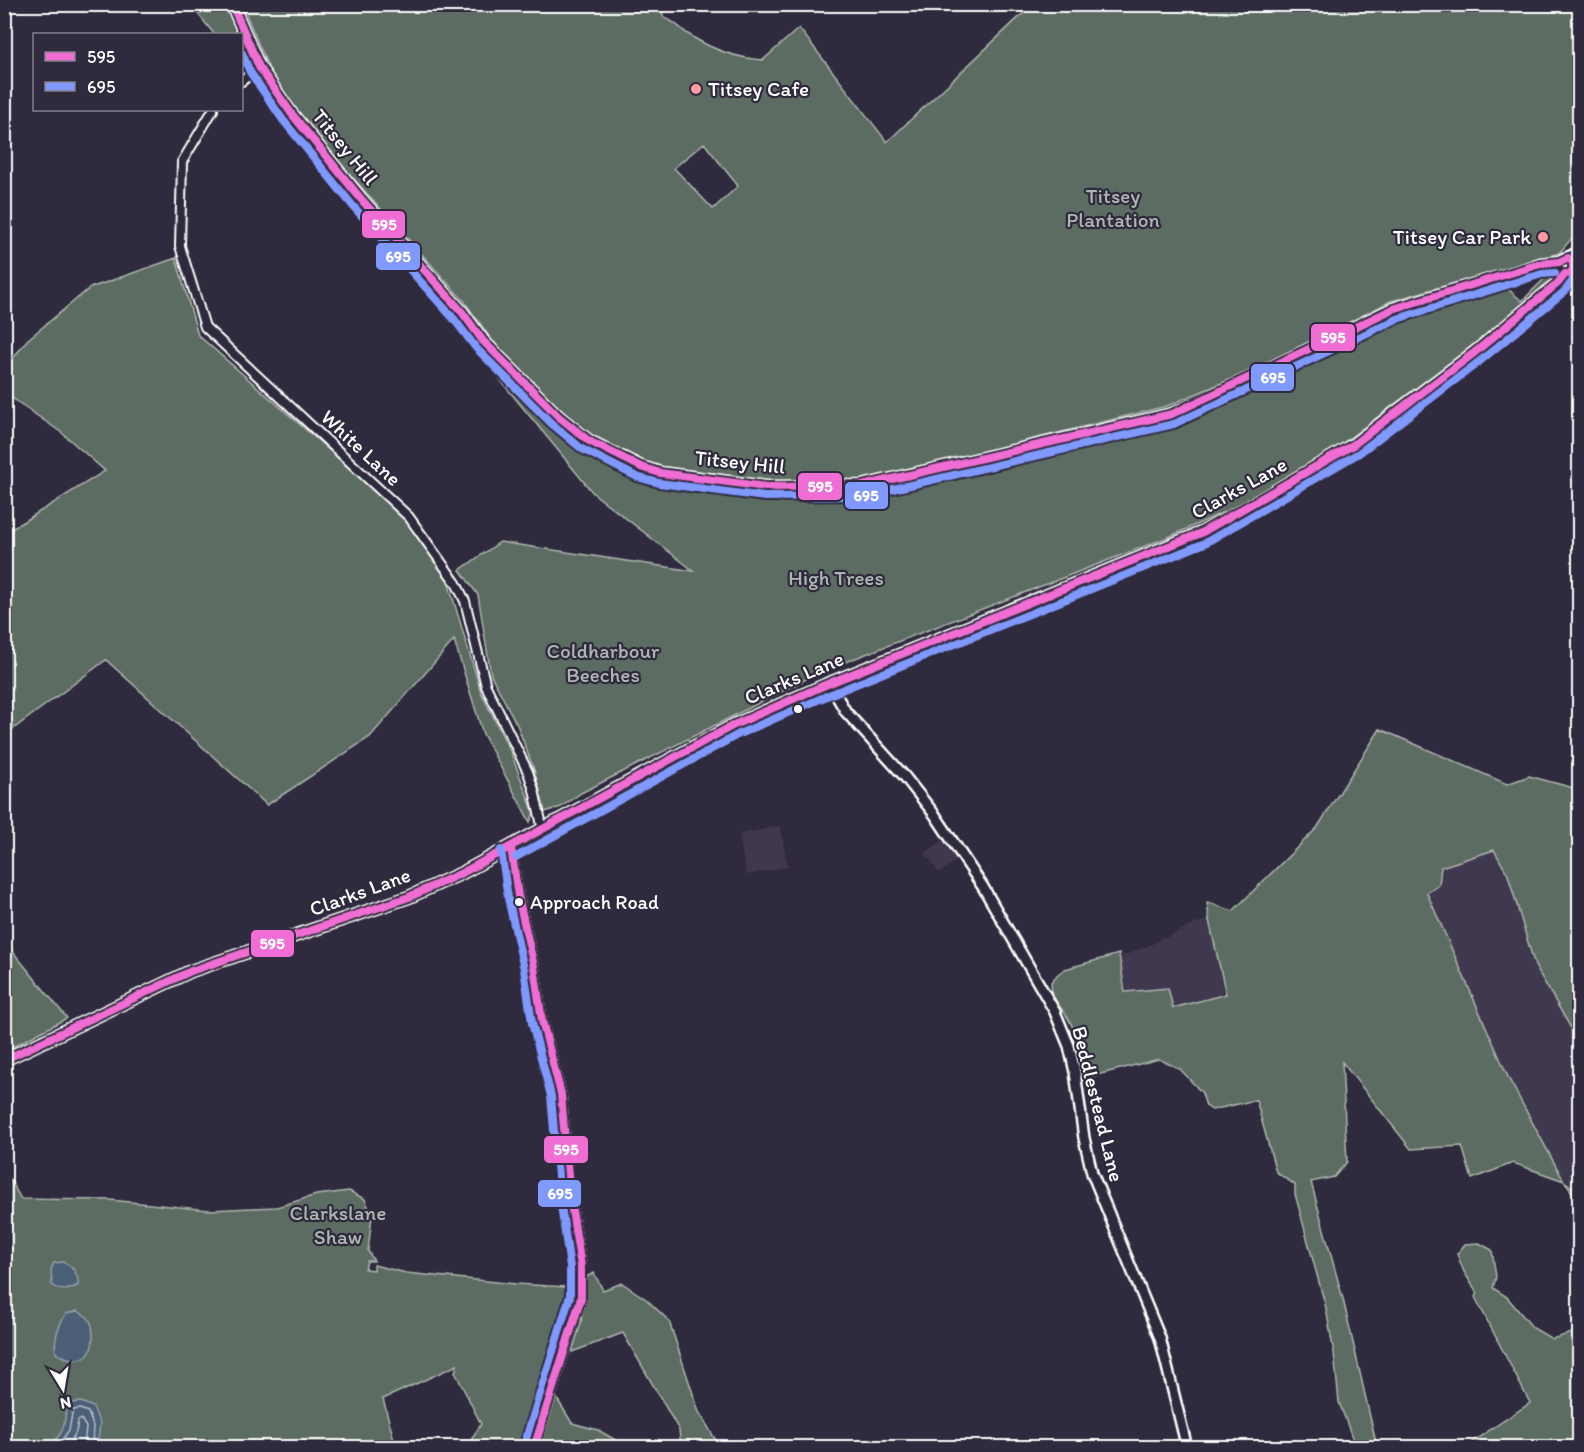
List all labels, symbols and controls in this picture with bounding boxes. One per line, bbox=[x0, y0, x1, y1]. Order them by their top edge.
legend bbox=[33, 33, 243, 111]
text: 595 bbox=[87, 46, 115, 68]
text: 695 bbox=[87, 76, 115, 98]
place label: Titsey Cafe bbox=[708, 76, 809, 101]
marker: Titsey Cafe bbox=[689, 82, 703, 96]
street label: Titsey Hill bbox=[307, 104, 384, 190]
park label: Titsey Plantation bbox=[1066, 183, 1160, 232]
line badge: 595 bbox=[361, 210, 406, 239]
text: 595 bbox=[371, 215, 397, 234]
place label: Titsey Car Park bbox=[1393, 224, 1531, 249]
marker: Titsey Car Park bbox=[1536, 230, 1550, 244]
line badge: 695 bbox=[375, 242, 421, 271]
text: 695 bbox=[385, 247, 411, 266]
line badge: 595 bbox=[1310, 323, 1356, 352]
text: 595 bbox=[1320, 328, 1346, 347]
line badge: 695 bbox=[1250, 363, 1295, 392]
text: 695 bbox=[1260, 368, 1286, 387]
street label: White Lane bbox=[316, 404, 407, 491]
street label: Titsey Hill bbox=[694, 444, 787, 479]
street label: Clarks Lane bbox=[1187, 451, 1291, 524]
line badge: 595 bbox=[797, 472, 843, 501]
text: 595 bbox=[807, 477, 833, 496]
line badge: 695 bbox=[844, 481, 889, 510]
text: 695 bbox=[853, 486, 879, 505]
park label: High Trees bbox=[788, 565, 884, 590]
park label: Coldharbour Beeches bbox=[547, 638, 660, 687]
street label: Clarks Lane bbox=[740, 645, 847, 710]
unlabelled marker bbox=[792, 703, 804, 715]
street label: Clarks Lane bbox=[306, 862, 414, 921]
place label: Approach Road bbox=[530, 890, 659, 914]
marker: Approach Road bbox=[513, 896, 525, 908]
line badge: 595 bbox=[250, 929, 295, 958]
text: 595 bbox=[259, 934, 285, 953]
street label: Beddlestead Lane bbox=[1067, 1023, 1130, 1184]
line badge: 595 bbox=[543, 1135, 589, 1164]
text: 595 bbox=[553, 1140, 579, 1159]
line badge: 695 bbox=[537, 1179, 582, 1208]
text: 695 bbox=[547, 1184, 573, 1203]
park label: Clarkslane Shaw bbox=[290, 1200, 386, 1249]
north arrow bbox=[33, 1359, 93, 1419]
text: N bbox=[59, 1393, 73, 1414]

